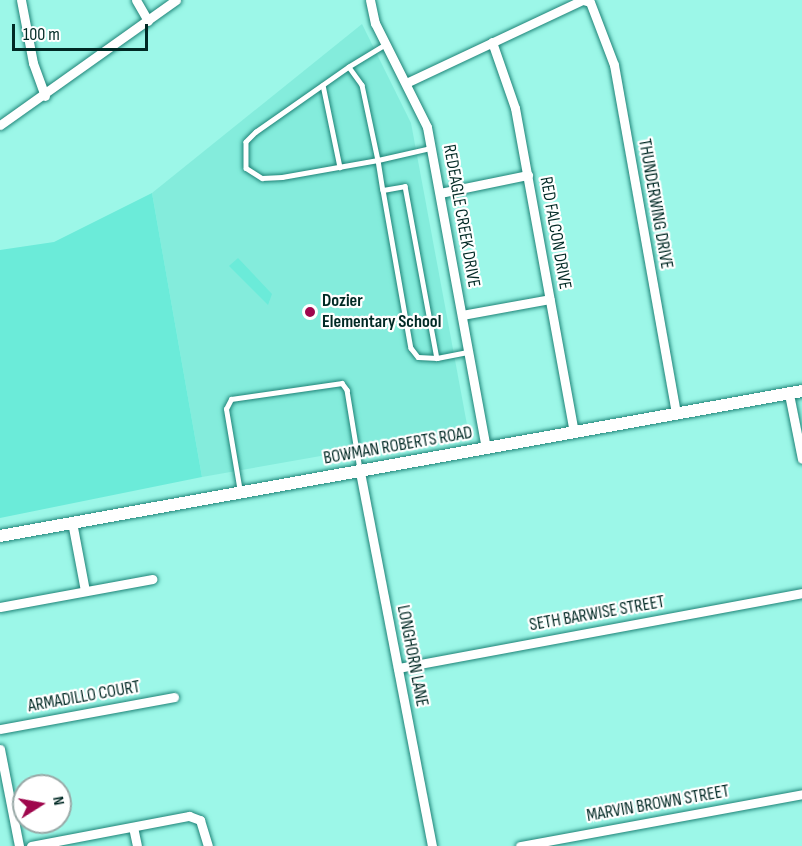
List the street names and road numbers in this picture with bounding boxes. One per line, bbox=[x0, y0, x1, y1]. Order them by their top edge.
street label: THUNDERWING DRIVE bbox=[633, 137, 677, 271]
street label: REDEAGLE CREEK DRIVE bbox=[438, 143, 484, 289]
street label: RED FALCON DRIVE bbox=[534, 175, 576, 291]
street label: BOWMAN ROBERTS ROAD bbox=[322, 422, 474, 470]
street label: SETH BARWISE STREET bbox=[528, 591, 666, 637]
street label: LONGHORN LANE bbox=[392, 603, 432, 709]
street label: ARMADILLO COURT bbox=[26, 677, 142, 717]
street label: MARVIN BROWN STREET bbox=[585, 781, 731, 827]

